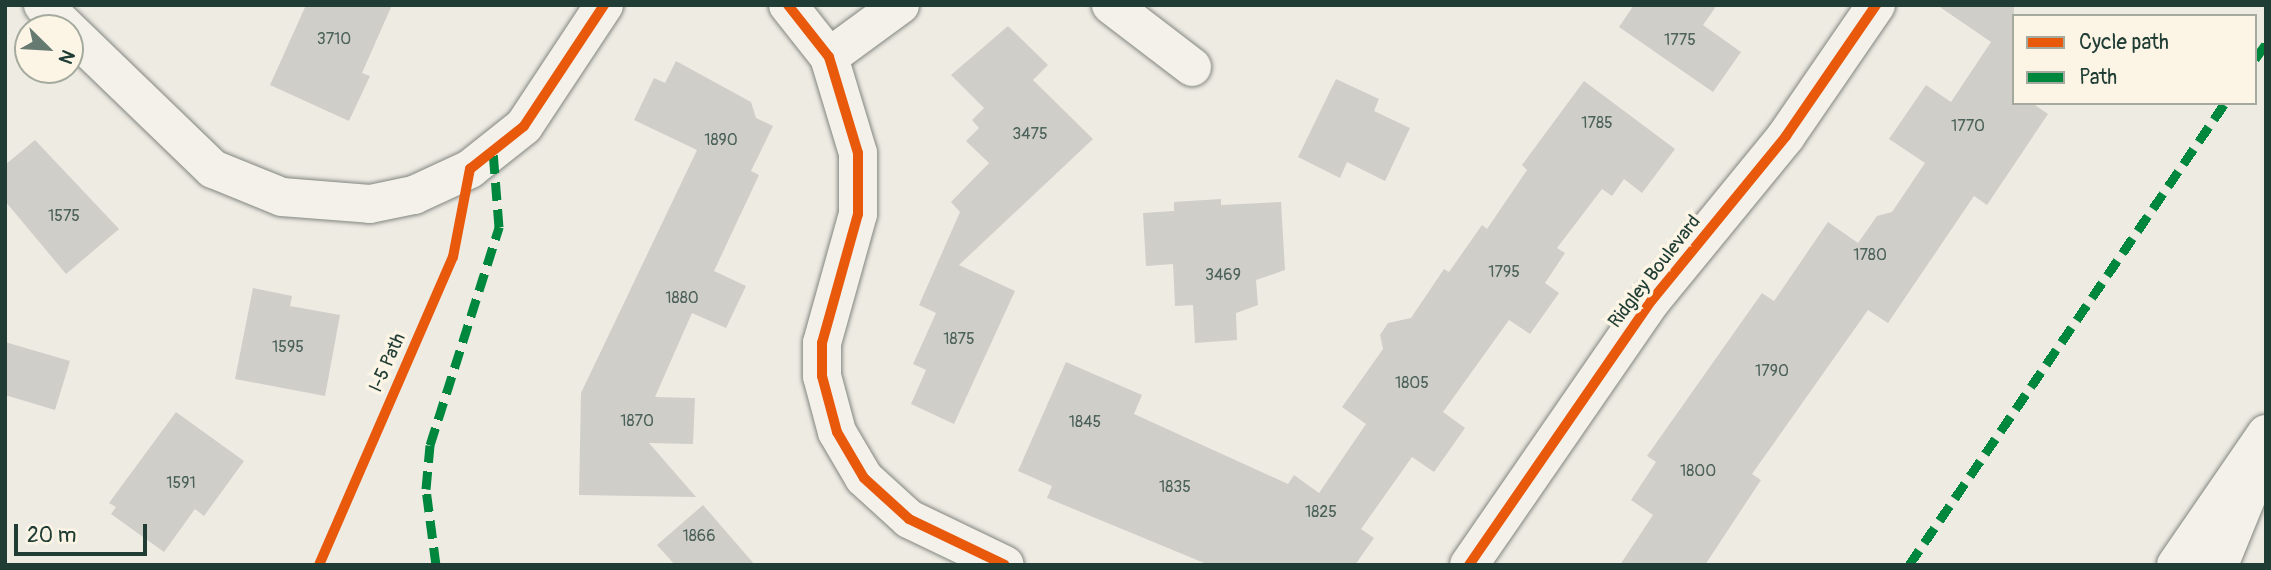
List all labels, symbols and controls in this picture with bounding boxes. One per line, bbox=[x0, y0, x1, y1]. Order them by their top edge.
north arrow bbox=[14, 14, 84, 84]
legend bbox=[2012, 14, 2257, 105]
house number: 3710 bbox=[317, 29, 351, 49]
text: Cycle path bbox=[2079, 29, 2169, 56]
house number: 1775 bbox=[1664, 30, 1696, 50]
text: N bbox=[53, 46, 80, 67]
text: Path bbox=[2079, 64, 2117, 91]
house number: 1785 bbox=[1581, 113, 1613, 133]
house number: 1770 bbox=[1951, 116, 1985, 136]
house number: 3475 bbox=[1012, 124, 1048, 144]
house number: 1890 bbox=[704, 130, 738, 150]
house number: 1575 bbox=[48, 206, 80, 226]
street label: Ridgley Boulevard bbox=[1604, 211, 1706, 333]
house number: 1780 bbox=[1853, 245, 1887, 265]
house number: 1795 bbox=[1488, 262, 1520, 282]
house number: 3469 bbox=[1205, 265, 1241, 285]
house number: 1880 bbox=[665, 288, 699, 308]
house number: 1875 bbox=[943, 329, 975, 349]
street label: I-5 Path bbox=[365, 330, 411, 396]
house number: 1595 bbox=[272, 337, 304, 357]
house number: 1790 bbox=[1755, 361, 1789, 381]
house number: 1805 bbox=[1395, 373, 1429, 393]
house number: 1870 bbox=[620, 411, 654, 431]
house number: 1845 bbox=[1069, 412, 1101, 432]
house number: 1800 bbox=[1680, 461, 1716, 481]
house number: 1591 bbox=[166, 473, 196, 493]
house number: 1835 bbox=[1159, 477, 1191, 497]
house number: 1825 bbox=[1305, 502, 1337, 522]
scale bar bbox=[18, 510, 150, 554]
text: 20 m bbox=[27, 522, 76, 549]
house number: 1866 bbox=[683, 526, 715, 546]

